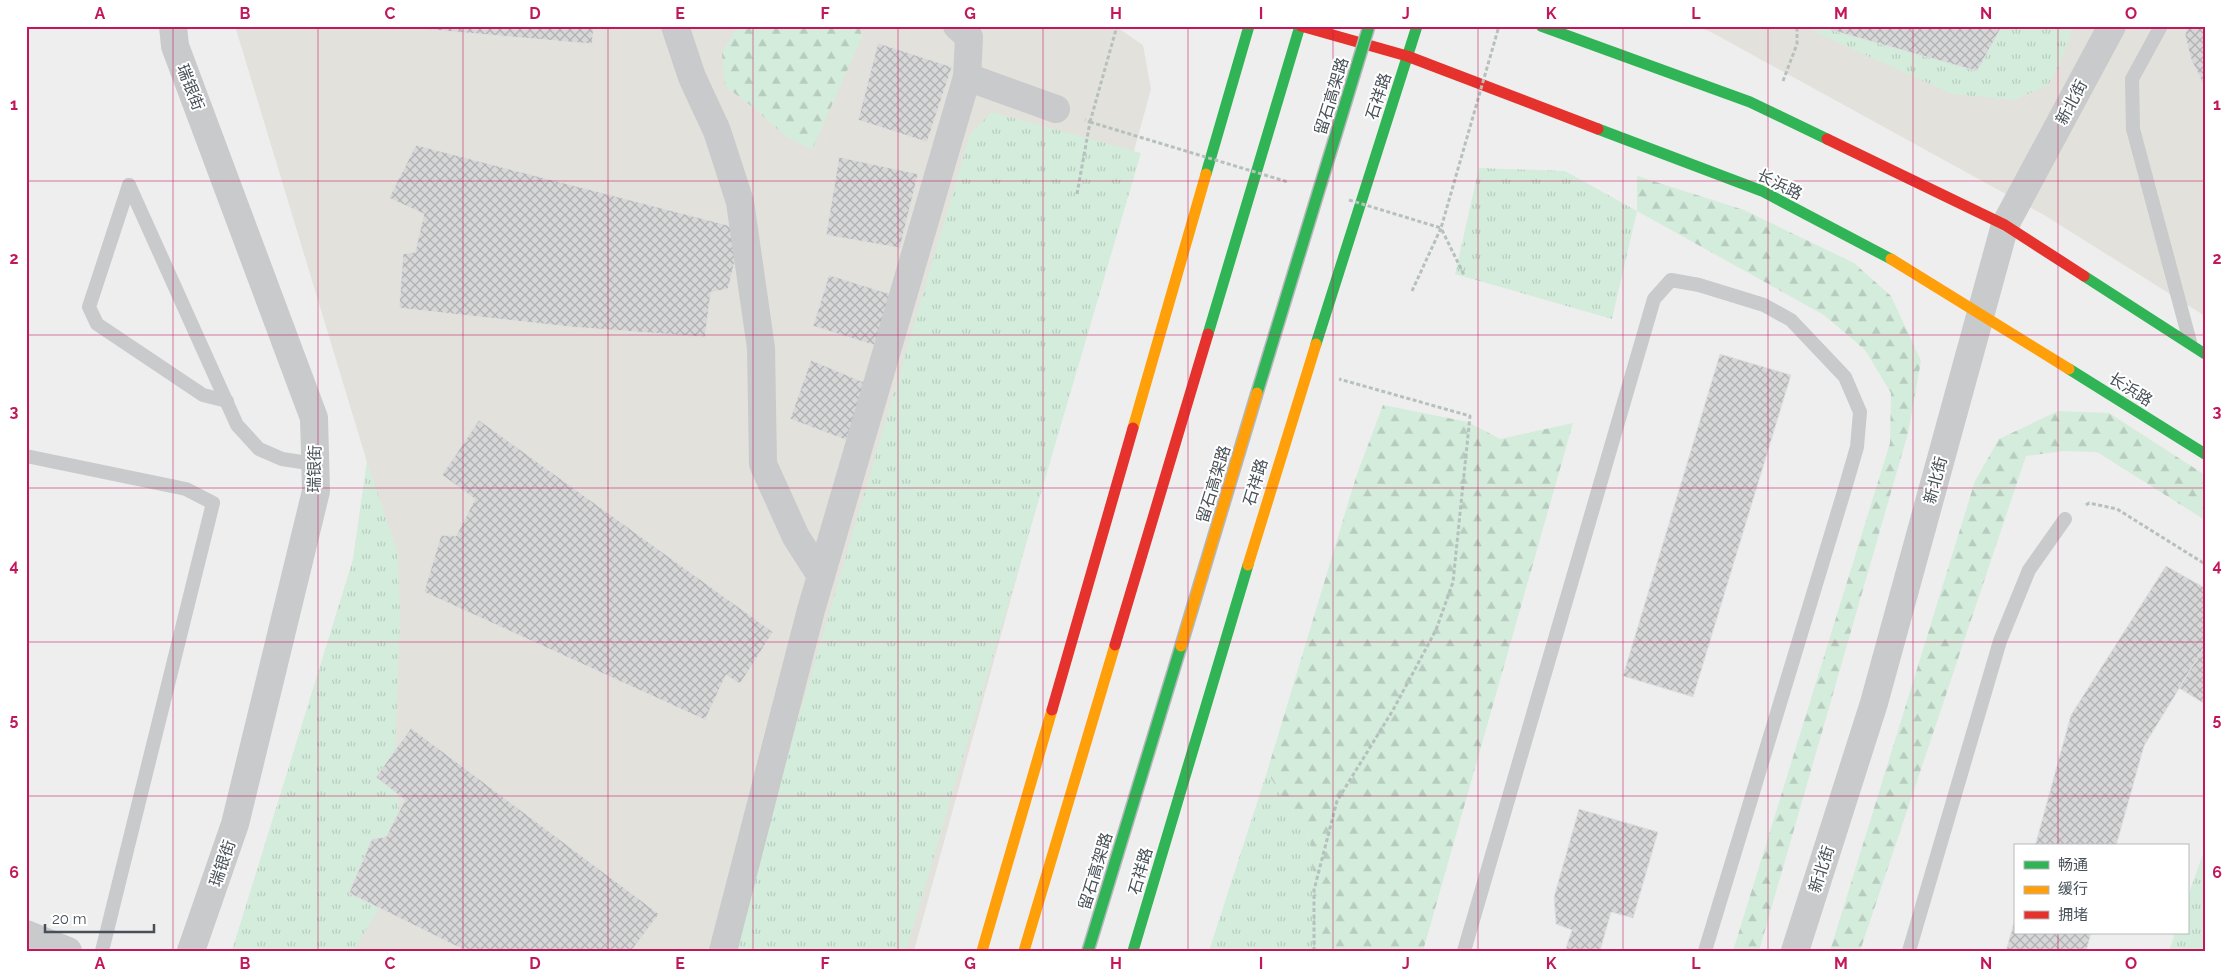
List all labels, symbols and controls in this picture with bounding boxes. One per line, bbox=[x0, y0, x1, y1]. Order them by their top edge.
text: A bbox=[95, 4, 106, 23]
text: B bbox=[240, 4, 251, 23]
text: C bbox=[385, 4, 396, 23]
text: D bbox=[529, 4, 541, 23]
text: E bbox=[675, 4, 685, 23]
text: F bbox=[820, 4, 830, 23]
text: G bbox=[964, 4, 976, 23]
text: H bbox=[1110, 4, 1122, 23]
text: I bbox=[1259, 4, 1263, 23]
text: J bbox=[1402, 4, 1410, 23]
text: K bbox=[1546, 4, 1557, 23]
text: L bbox=[1691, 4, 1701, 23]
text: M bbox=[1834, 4, 1848, 23]
text: N bbox=[1980, 4, 1992, 23]
text: O bbox=[2125, 4, 2137, 23]
street label: 留石高架路 bbox=[1311, 55, 1352, 137]
street label: 瑞银街 bbox=[173, 61, 208, 113]
street label: 石祥路 bbox=[1362, 70, 1395, 122]
street label: 新北街 bbox=[2052, 77, 2091, 128]
text: 1 bbox=[10, 95, 18, 114]
text: 1 bbox=[2213, 95, 2221, 114]
street label: 长浜路 bbox=[1754, 165, 1806, 204]
text: 2 bbox=[9, 249, 19, 268]
text: 2 bbox=[2212, 249, 2222, 268]
street label: 长浜路 bbox=[2105, 369, 2156, 410]
text: 3 bbox=[10, 402, 19, 421]
text: 3 bbox=[2213, 402, 2222, 421]
street label: 留石高架路 bbox=[1193, 443, 1234, 525]
street label: 瑞银街 bbox=[305, 445, 324, 493]
street label: 新北街 bbox=[1920, 454, 1951, 506]
street label: 石祥路 bbox=[1239, 456, 1272, 508]
text: 4 bbox=[9, 556, 19, 575]
text: 4 bbox=[2212, 556, 2222, 575]
text: 5 bbox=[10, 710, 19, 729]
text: 5 bbox=[2213, 710, 2222, 729]
street label: 留石高架路 bbox=[1075, 830, 1116, 912]
street label: 瑞银街 bbox=[206, 837, 239, 889]
street label: 新北街 bbox=[1805, 843, 1838, 895]
legend bbox=[2014, 844, 2188, 934]
street label: 石祥路 bbox=[1125, 845, 1156, 897]
text: 畅通 bbox=[2058, 856, 2088, 874]
text: 6 bbox=[9, 863, 19, 882]
text: 6 bbox=[2212, 863, 2222, 882]
text: 缓行 bbox=[2058, 880, 2088, 898]
scale bar bbox=[45, 902, 154, 934]
text: 拥堵 bbox=[2058, 906, 2088, 924]
text: 20 m bbox=[52, 910, 87, 928]
text: A bbox=[95, 954, 106, 973]
text: B bbox=[240, 954, 251, 973]
text: C bbox=[385, 954, 396, 973]
text: D bbox=[529, 954, 541, 973]
text: E bbox=[675, 954, 685, 973]
text: F bbox=[820, 954, 830, 973]
text: G bbox=[964, 954, 976, 973]
text: H bbox=[1110, 954, 1122, 973]
text: I bbox=[1259, 954, 1263, 973]
text: J bbox=[1402, 954, 1410, 973]
text: K bbox=[1546, 954, 1557, 973]
text: L bbox=[1691, 954, 1701, 973]
text: M bbox=[1834, 954, 1848, 973]
text: N bbox=[1980, 954, 1992, 973]
text: O bbox=[2125, 954, 2137, 973]

